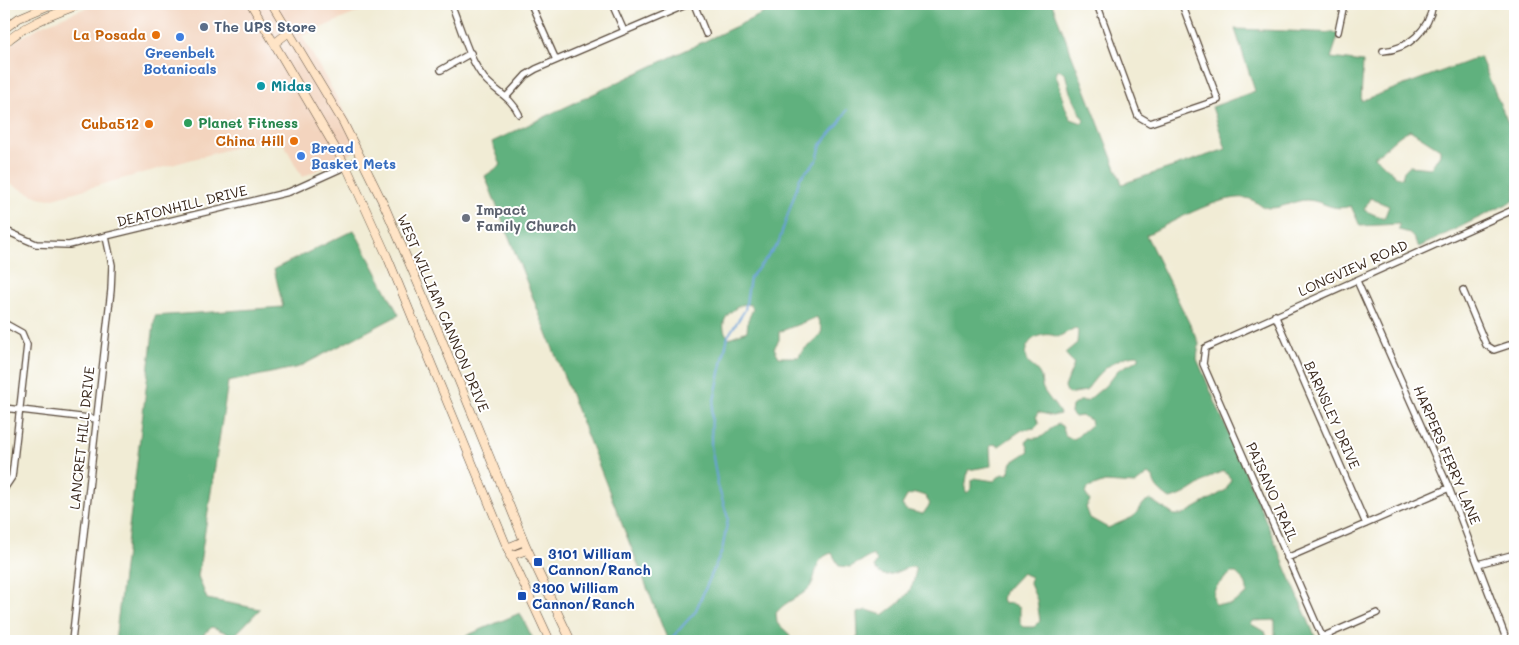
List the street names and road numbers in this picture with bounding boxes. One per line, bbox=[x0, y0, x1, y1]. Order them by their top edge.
street label: DEATONHILL DRIVE bbox=[115, 180, 249, 231]
street label: WEST WILLIAM CANNON DRIVE bbox=[393, 211, 494, 415]
street label: LONGVIEW ROAD bbox=[1295, 235, 1411, 300]
street label: BARNSLEY DRIVE bbox=[1300, 358, 1365, 472]
street label: LANCRET HILL DRIVE bbox=[65, 365, 98, 510]
street label: HARPERS FERRY LANE bbox=[1410, 382, 1485, 527]
street label: PAISANO TRAIL bbox=[1242, 439, 1303, 545]

